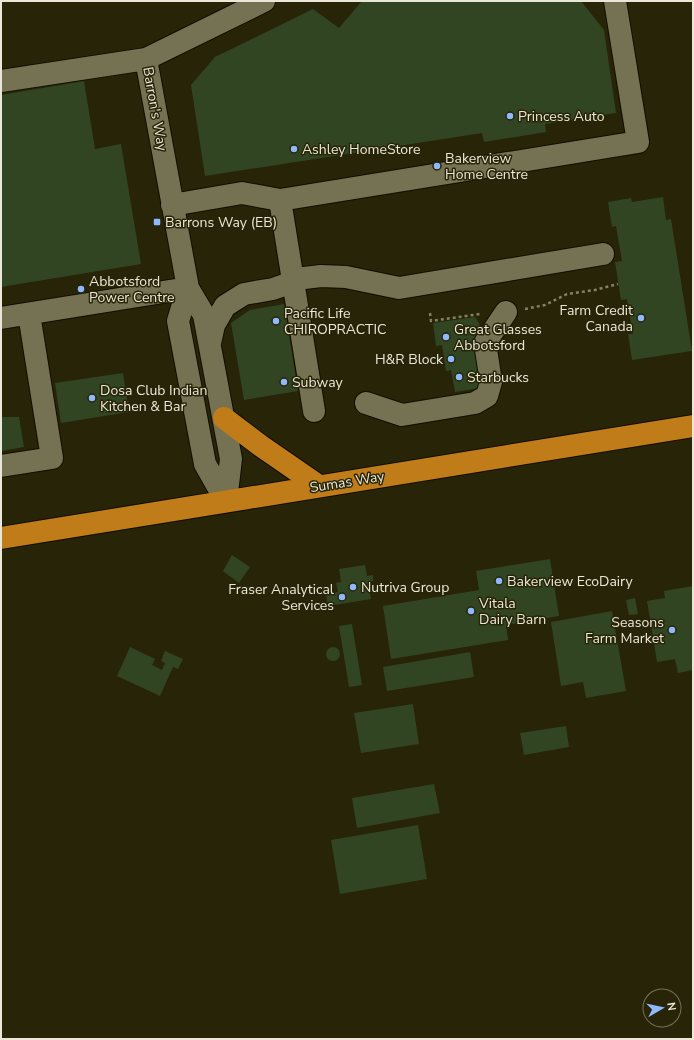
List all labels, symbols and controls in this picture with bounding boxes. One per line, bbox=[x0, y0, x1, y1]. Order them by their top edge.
street label: Barron's Way bbox=[138, 65, 172, 153]
place label: Princess Auto bbox=[518, 107, 605, 126]
marker: Princess Auto bbox=[505, 111, 515, 121]
place label: Ashley HomeStore bbox=[302, 140, 420, 159]
marker: Ashley HomeStore bbox=[289, 144, 299, 154]
place label: Bakerview Home Centre bbox=[445, 149, 528, 184]
marker: Bakerview Home Centre bbox=[432, 161, 442, 171]
place label: Barrons Way (EB) bbox=[165, 213, 277, 232]
marker: Barrons Way (EB) bbox=[152, 217, 162, 227]
place label: Abbotsford Power Centre bbox=[89, 272, 175, 307]
marker: Abbotsford Power Centre bbox=[76, 284, 86, 294]
place label: Farm Credit Canada bbox=[559, 301, 633, 336]
place label: Pacific Life CHIROPRACTIC bbox=[284, 304, 387, 339]
marker: Farm Credit Canada bbox=[636, 313, 646, 323]
marker: Pacific Life CHIROPRACTIC bbox=[271, 316, 281, 326]
place label: Great Glasses Abbotsford bbox=[454, 320, 542, 355]
marker: Great Glasses Abbotsford bbox=[441, 332, 451, 342]
place label: H&R Block bbox=[375, 350, 444, 369]
marker: H&R Block bbox=[446, 354, 456, 364]
place label: Starbucks bbox=[467, 368, 529, 387]
marker: Starbucks bbox=[454, 372, 464, 382]
place label: Subway bbox=[292, 373, 344, 392]
marker: Subway bbox=[279, 377, 289, 387]
place label: Dosa Club Indian Kitchen & Bar bbox=[100, 381, 207, 416]
marker: Dosa Club Indian Kitchen & Bar bbox=[87, 393, 97, 403]
street label: Sumas Way bbox=[308, 467, 386, 497]
place label: Bakerview EcoDairy bbox=[507, 572, 633, 591]
marker: Bakerview EcoDairy bbox=[494, 576, 504, 586]
place label: Nutriva Group bbox=[361, 578, 449, 597]
place label: Fraser Analytical Services bbox=[228, 580, 335, 615]
marker: Nutriva Group bbox=[348, 582, 358, 592]
marker: Fraser Analytical Services bbox=[337, 592, 347, 602]
place label: Vitala Dairy Barn bbox=[478, 594, 546, 629]
marker: Vitala Dairy Barn bbox=[466, 606, 476, 616]
place label: Seasons Farm Market bbox=[585, 613, 664, 648]
marker: Seasons Farm Market bbox=[667, 625, 677, 635]
north arrow bbox=[642, 988, 682, 1028]
text: N bbox=[663, 1001, 679, 1012]

